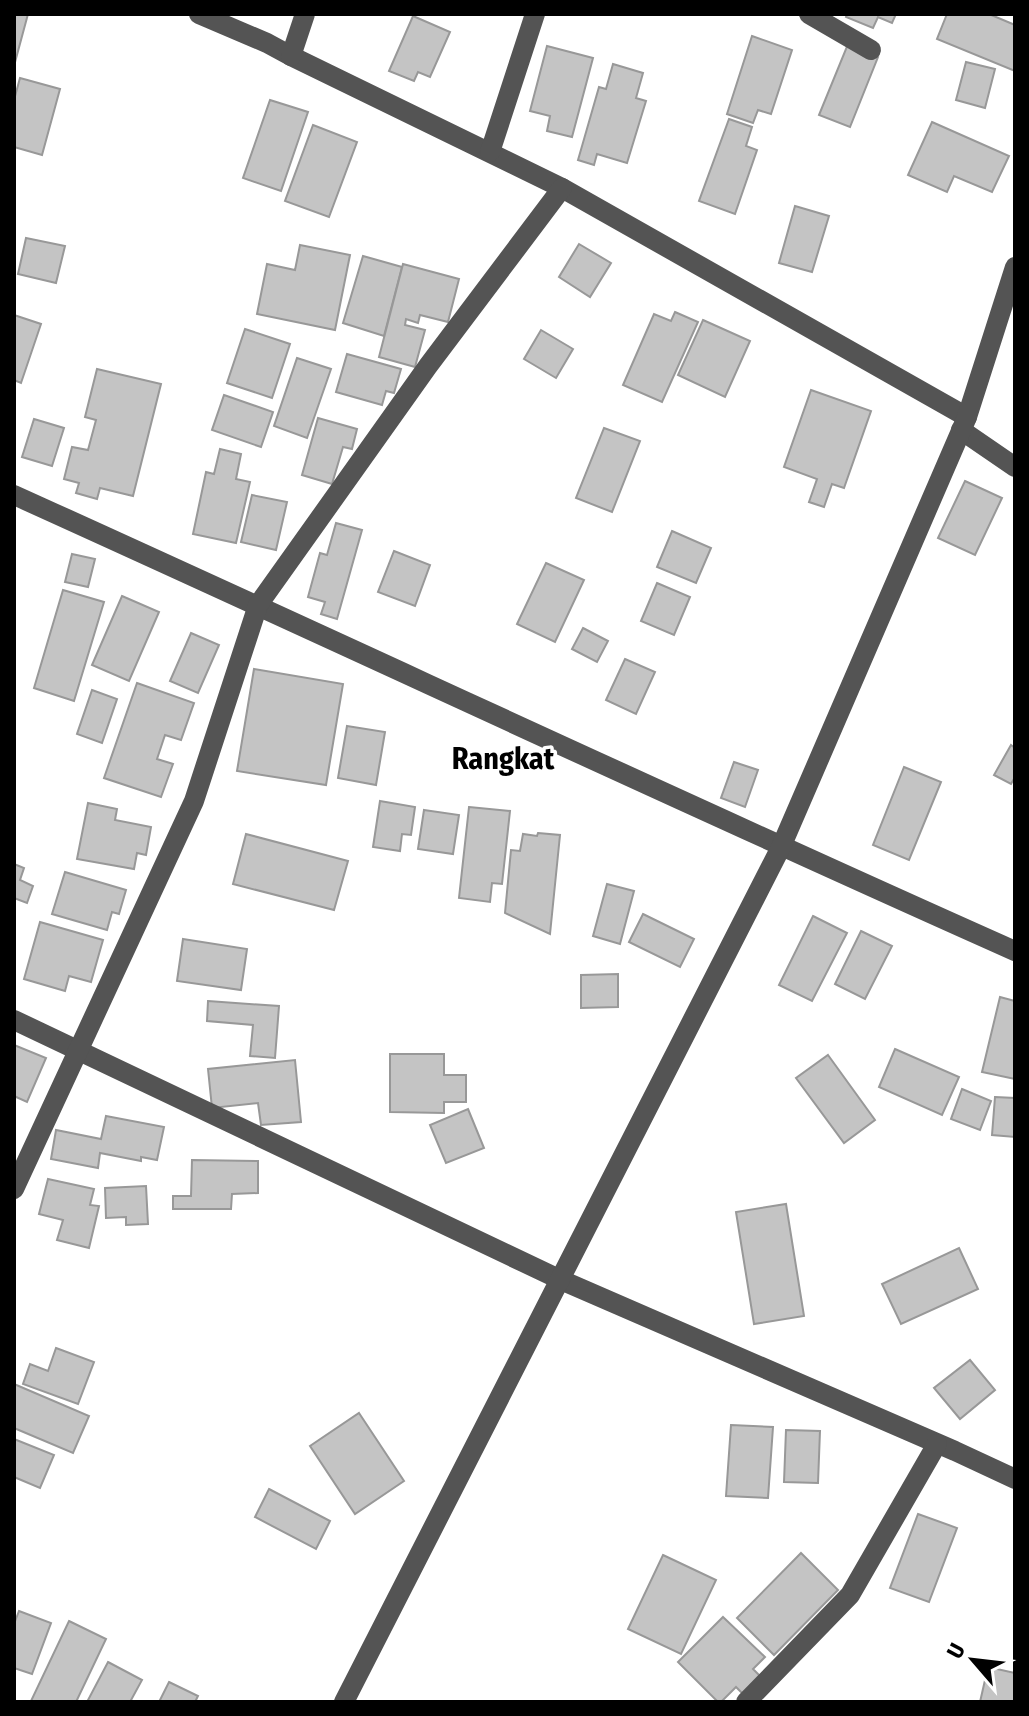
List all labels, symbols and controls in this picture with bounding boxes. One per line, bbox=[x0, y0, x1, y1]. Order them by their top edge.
district label: Rangkat bbox=[452, 741, 555, 777]
north arrow bbox=[933, 1620, 1013, 1700]
text: U bbox=[941, 1639, 971, 1663]

